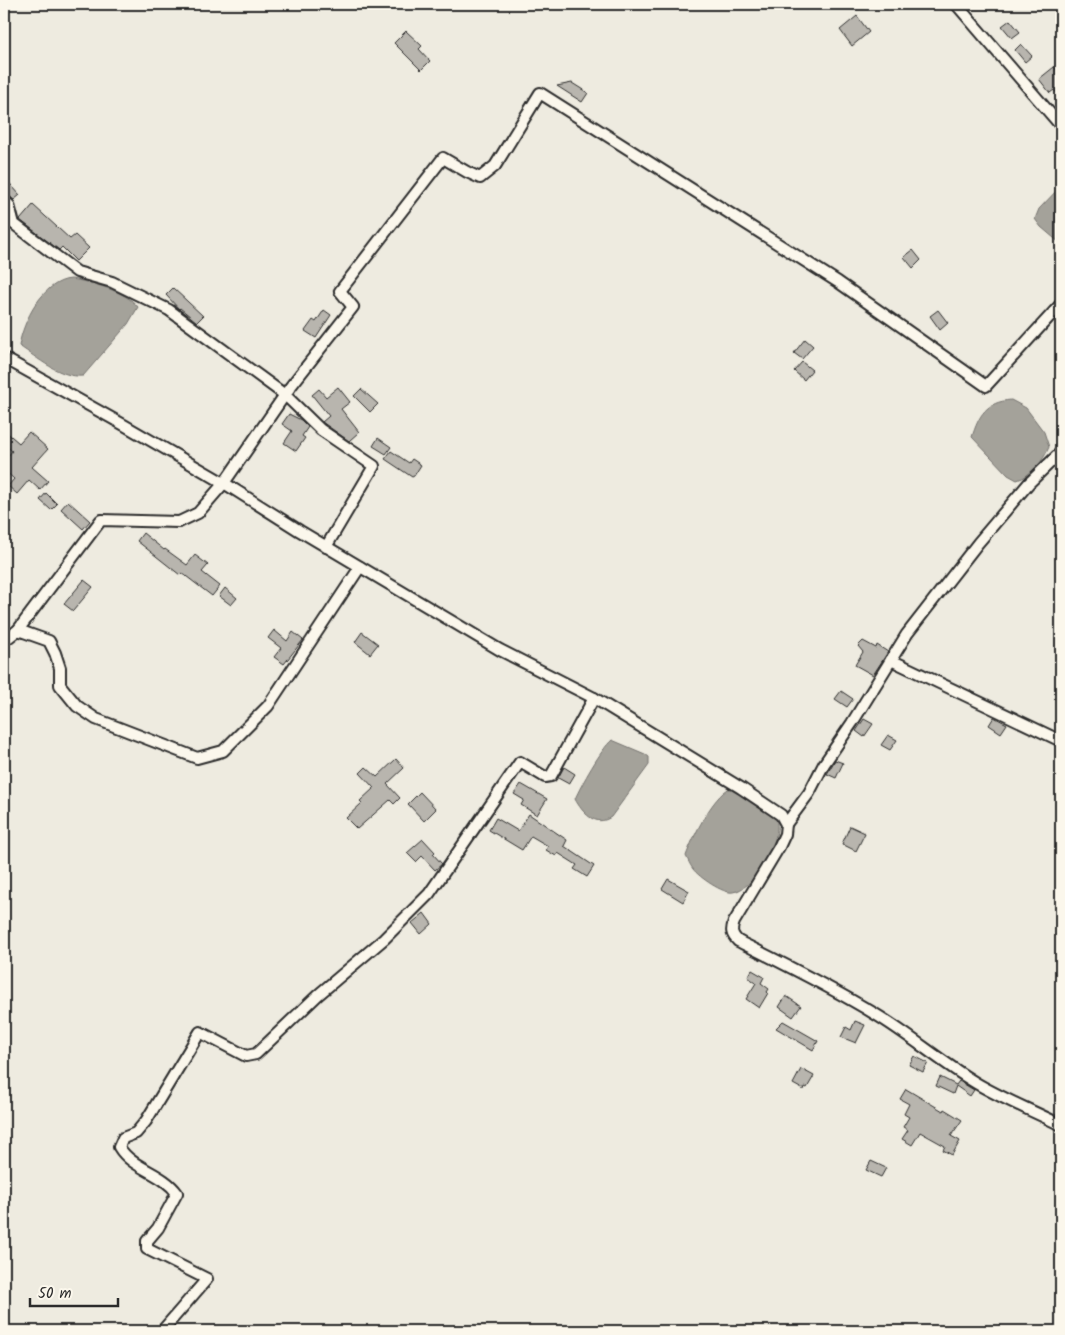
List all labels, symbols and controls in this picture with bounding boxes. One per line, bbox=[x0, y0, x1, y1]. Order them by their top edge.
scale bar bbox=[30, 1275, 118, 1307]
text: 50 m bbox=[38, 1282, 72, 1306]

